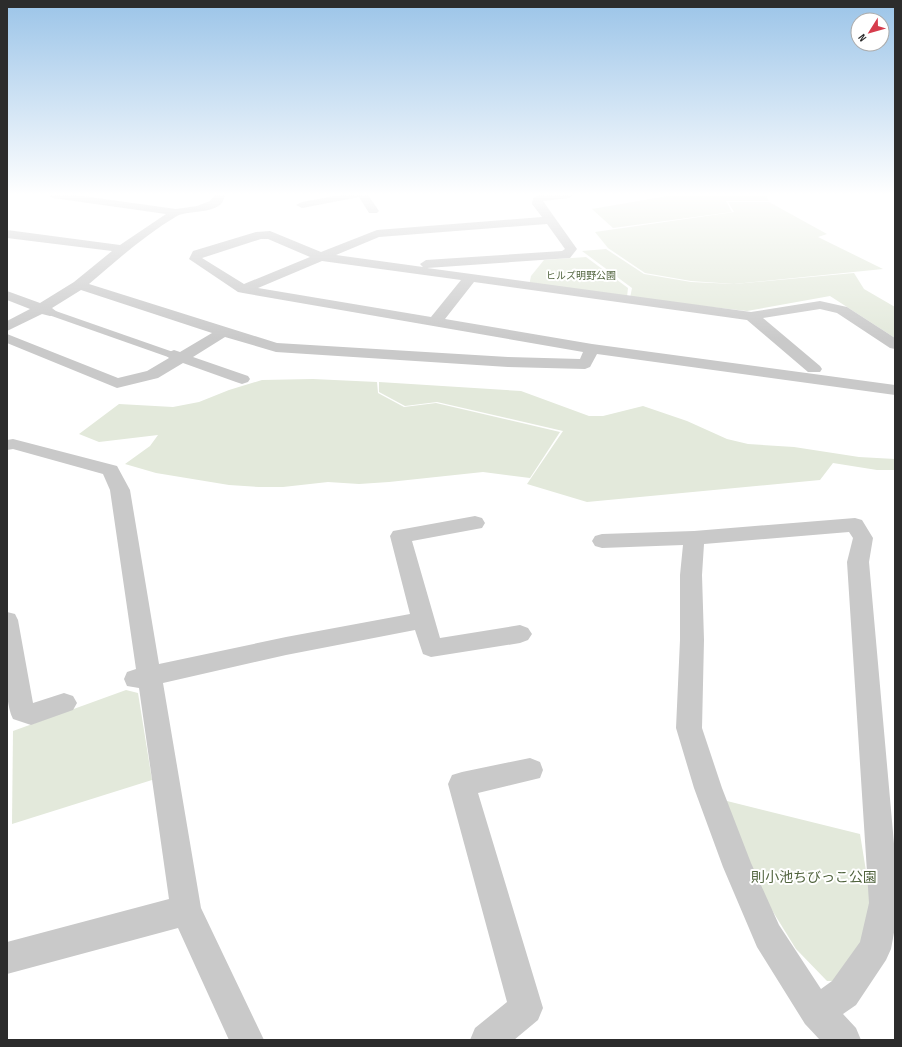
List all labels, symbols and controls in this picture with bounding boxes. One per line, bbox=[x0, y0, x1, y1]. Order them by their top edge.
north arrow bbox=[850, 12, 890, 52]
text: N bbox=[855, 31, 869, 44]
park label: ヒルズ明野公園 bbox=[546, 270, 616, 282]
park label: 則小池ちびっこ公園 bbox=[751, 869, 877, 886]

